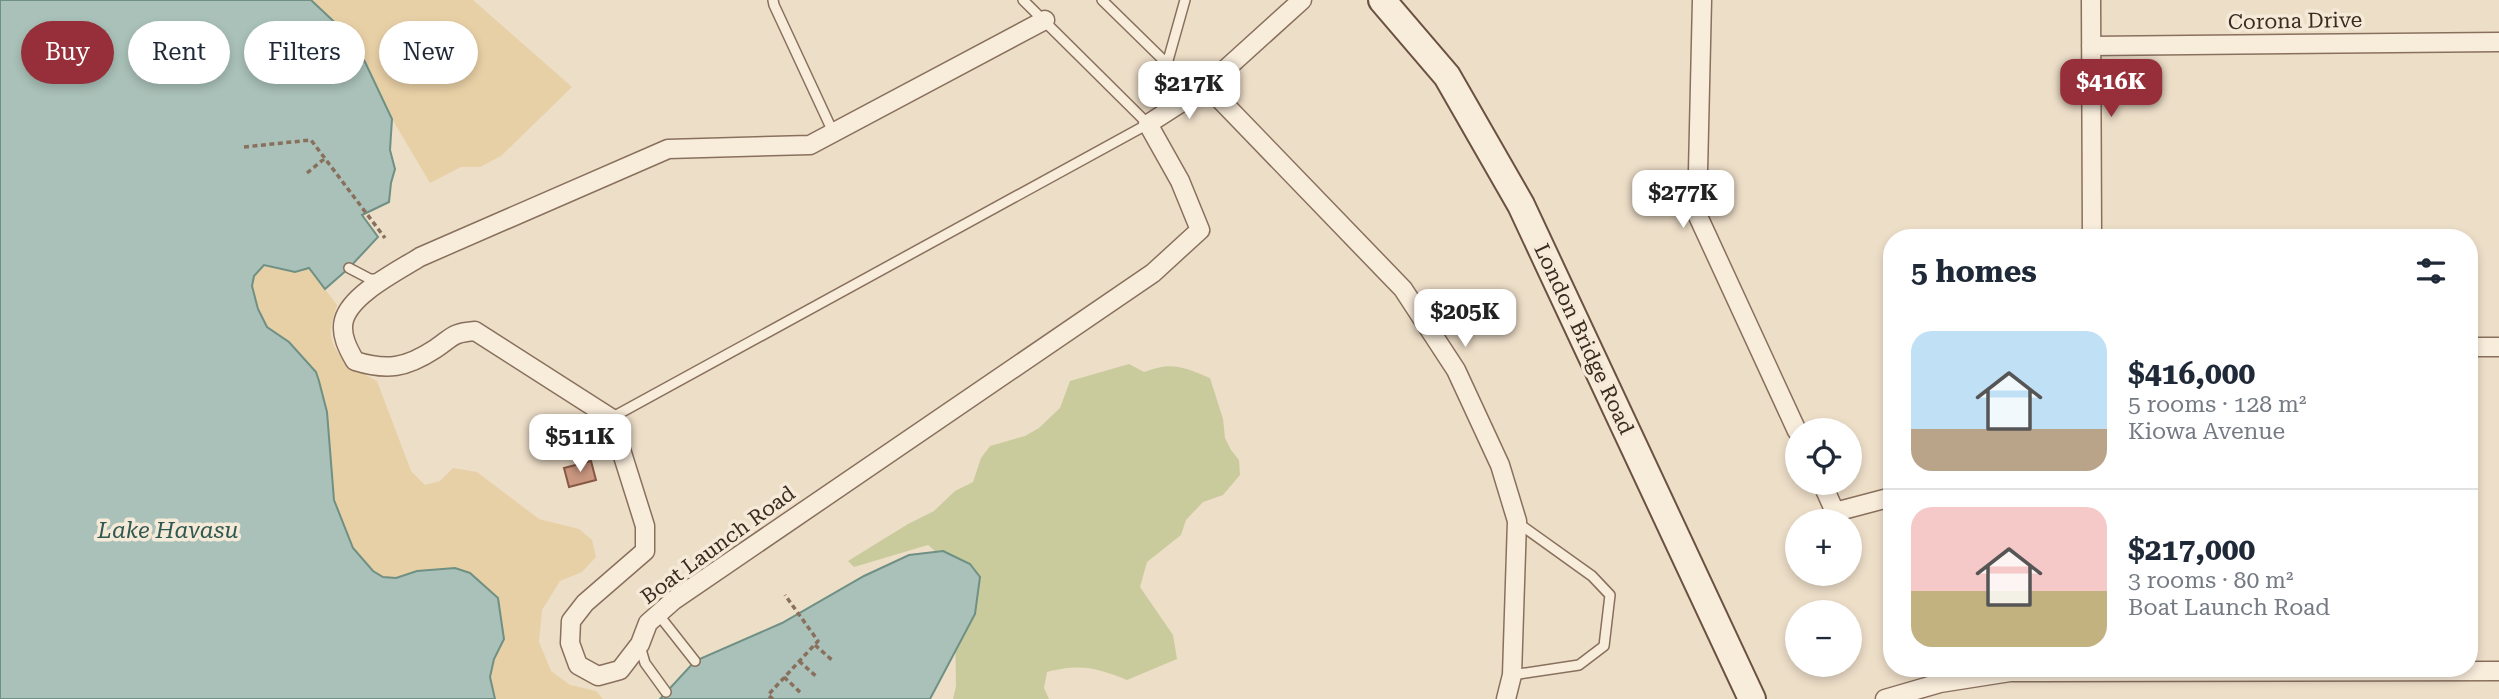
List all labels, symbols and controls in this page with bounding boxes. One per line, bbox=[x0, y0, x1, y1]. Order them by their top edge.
street label: Corona Drive bbox=[2228, 8, 2362, 34]
chip: Buy bbox=[21, 21, 114, 84]
chip: Rent bbox=[128, 21, 230, 84]
chip: Filters bbox=[244, 21, 365, 84]
chip: New bbox=[379, 21, 478, 84]
pin: $416K bbox=[2062, 60, 2160, 119]
pin: $217K bbox=[1140, 61, 1238, 121]
text: $416K bbox=[2076, 68, 2146, 95]
text: $217K bbox=[1154, 70, 1224, 97]
pin: $277K bbox=[1634, 170, 1732, 230]
text: $277K bbox=[1648, 179, 1718, 206]
street label: London Bridge Road bbox=[1529, 240, 1639, 439]
icon: filters bbox=[2412, 252, 2450, 290]
text: 5 homes bbox=[1911, 254, 2037, 289]
pin: $205K bbox=[1416, 290, 1514, 349]
text: $205K bbox=[1430, 298, 1500, 325]
text: $416,000 bbox=[2128, 356, 2255, 391]
icon: home bbox=[1967, 359, 2051, 443]
text: 5 rooms · 128 m² bbox=[2128, 391, 2306, 418]
pin: $511K bbox=[531, 414, 629, 474]
map controls bbox=[1785, 418, 1862, 677]
button: locate bbox=[1785, 418, 1862, 495]
text: Kiowa Avenue bbox=[2128, 418, 2285, 445]
text: $511K bbox=[545, 423, 615, 450]
street label: Boat Launch Road bbox=[636, 481, 800, 609]
button: + bbox=[1785, 509, 1862, 586]
water label: Lake Havasu bbox=[97, 517, 238, 544]
text: $217,000 bbox=[2128, 532, 2255, 567]
icon: home bbox=[1967, 535, 2051, 619]
text: 3 rooms · 80 m² bbox=[2128, 567, 2294, 594]
text: Boat Launch Road bbox=[2128, 594, 2330, 621]
button: − bbox=[1785, 600, 1862, 677]

